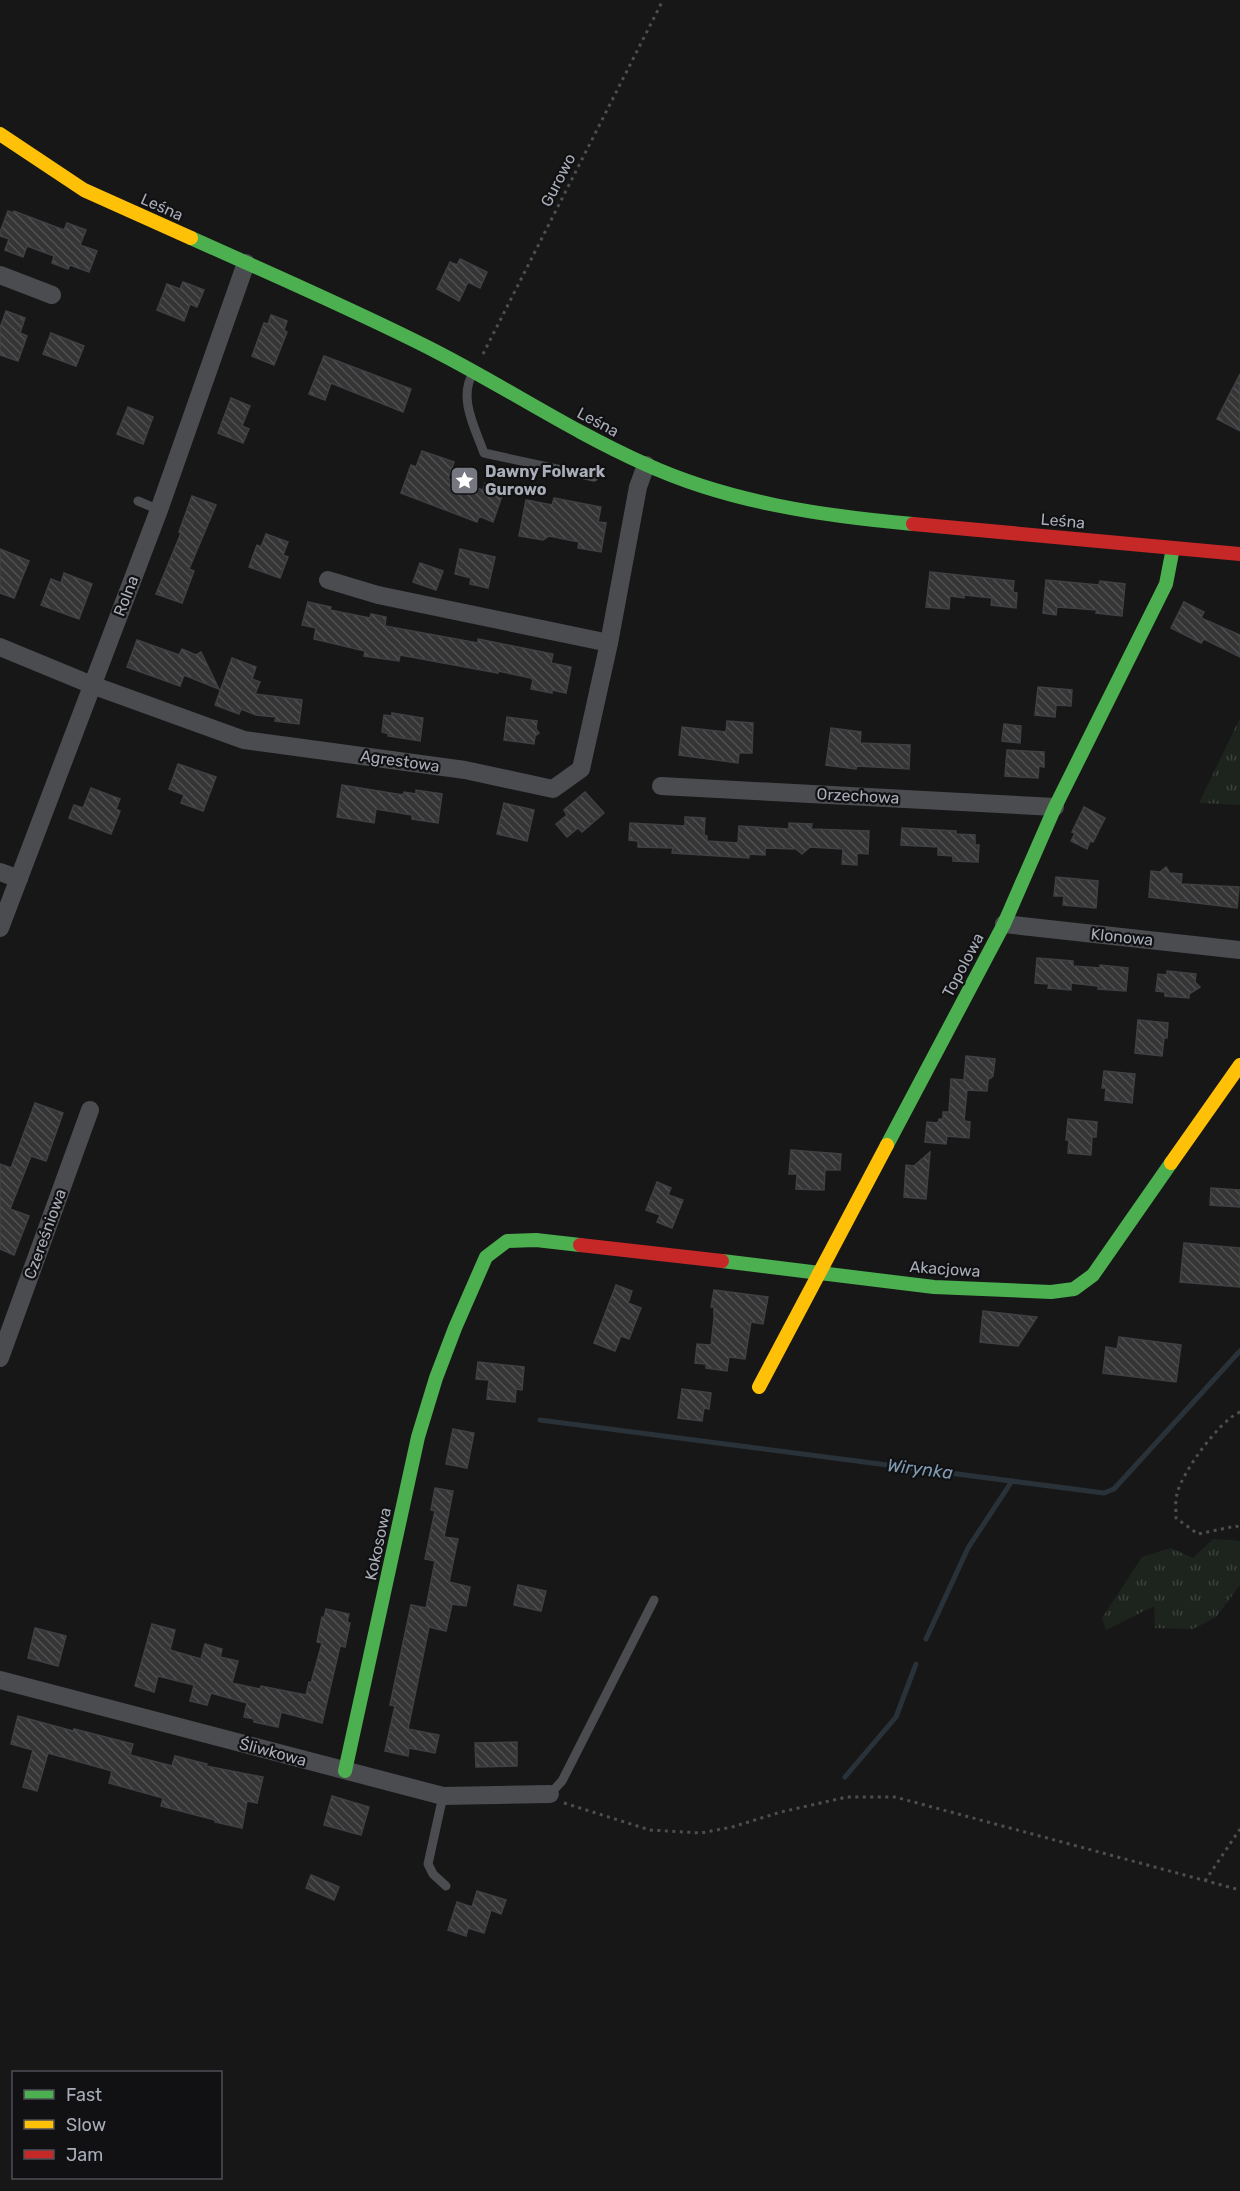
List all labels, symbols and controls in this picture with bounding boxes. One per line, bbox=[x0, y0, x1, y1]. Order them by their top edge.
street label: Gurowo bbox=[537, 150, 579, 210]
street label: Leśna bbox=[138, 189, 186, 225]
street label: Leśna bbox=[574, 403, 622, 441]
place label: Dawny Folwark Gurowo bbox=[485, 462, 606, 499]
place icon: Dawny Folwark Gurowo bbox=[448, 464, 480, 496]
street label: Leśna bbox=[1040, 510, 1086, 532]
street label: Rolna bbox=[110, 573, 142, 619]
street label: Agrestowa bbox=[359, 746, 441, 776]
street label: Orzechowa bbox=[816, 784, 900, 808]
street label: Klonowa bbox=[1090, 924, 1154, 950]
street label: Topolowa bbox=[938, 930, 988, 1000]
street label: Czereśniowa bbox=[20, 1186, 70, 1282]
street label: Akacjowa bbox=[909, 1257, 981, 1281]
water label: Wirynka bbox=[886, 1454, 955, 1484]
street label: Kokosowa bbox=[361, 1506, 395, 1582]
street label: Śliwkowa bbox=[237, 1733, 309, 1770]
legend bbox=[12, 2071, 222, 2179]
text: Fast bbox=[66, 2084, 102, 2106]
text: Slow bbox=[66, 2114, 106, 2136]
text: Jam bbox=[66, 2144, 103, 2166]

